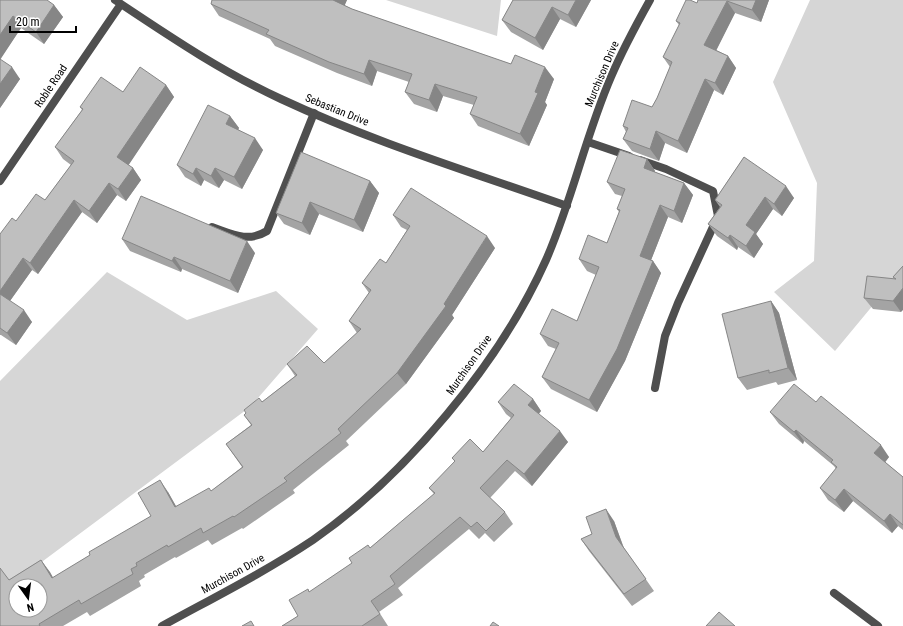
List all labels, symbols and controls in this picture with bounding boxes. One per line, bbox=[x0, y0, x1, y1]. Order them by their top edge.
scale bar bbox=[10, 8, 76, 34]
text: 20 m bbox=[16, 15, 40, 29]
street label: Murchison Drive bbox=[582, 39, 622, 109]
street label: Roble Road bbox=[32, 62, 70, 110]
street label: Sebastian Drive bbox=[303, 91, 371, 129]
street label: Murchison Drive bbox=[444, 333, 494, 397]
street label: Murchison Drive bbox=[199, 551, 267, 597]
north arrow bbox=[8, 578, 48, 618]
text: N bbox=[25, 600, 35, 614]

